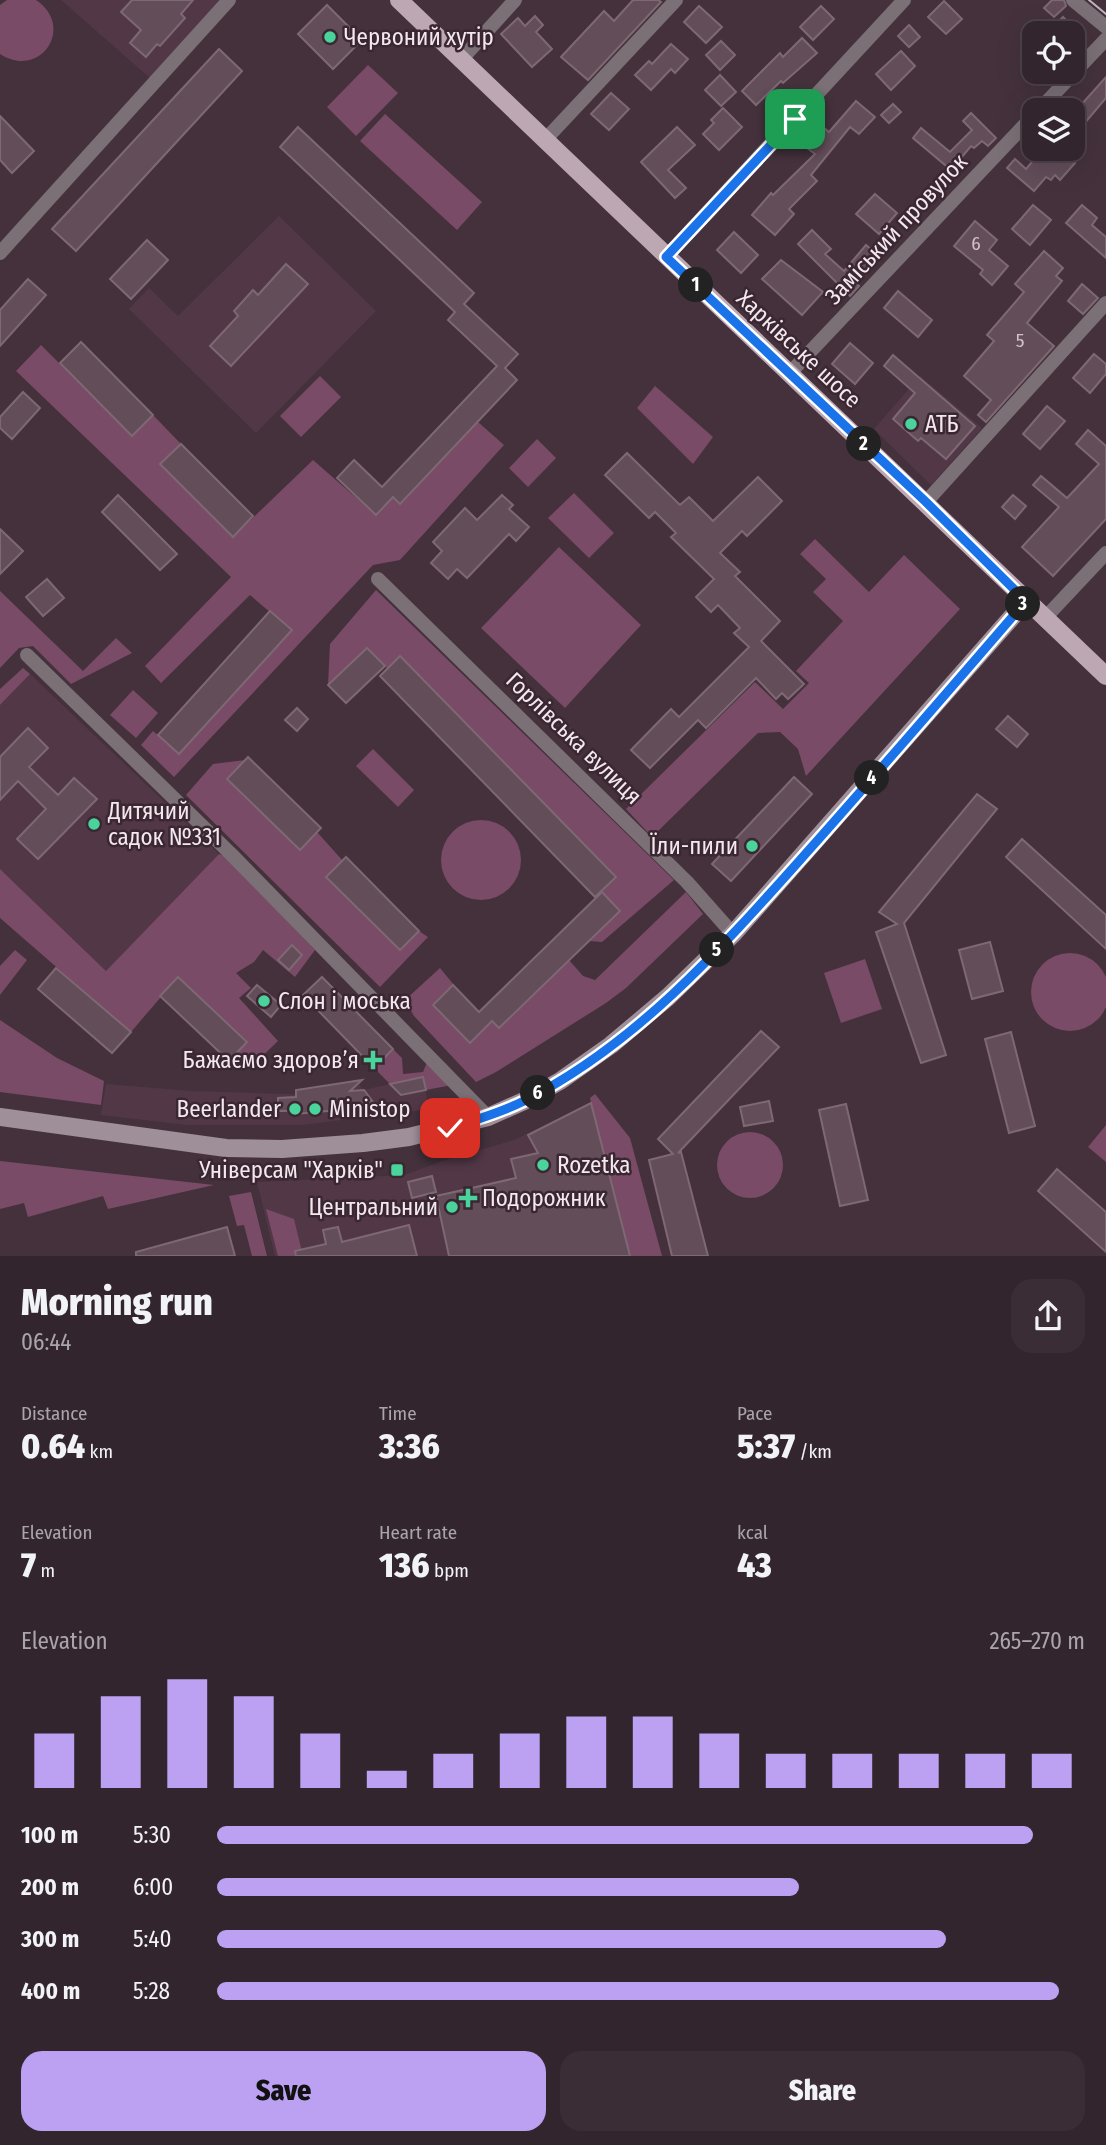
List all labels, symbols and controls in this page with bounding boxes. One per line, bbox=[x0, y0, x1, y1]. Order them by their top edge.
map controls bbox=[1022, 21, 1085, 161]
button: locate bbox=[1022, 21, 1085, 84]
place label: Червоний хутір bbox=[344, 23, 494, 51]
marker: Червоний хутір bbox=[322, 29, 338, 45]
pin bbox=[765, 89, 825, 149]
button: layers bbox=[1022, 98, 1085, 161]
icon: arrive bbox=[776, 100, 814, 138]
street label: Заміський провулок bbox=[819, 148, 973, 310]
house number: 6 bbox=[971, 232, 981, 255]
pin: 1 bbox=[678, 268, 714, 302]
text: 1 bbox=[691, 273, 700, 296]
street label: Харківське шосе bbox=[731, 284, 867, 414]
house number: 5 bbox=[1016, 329, 1024, 352]
place label: АТБ bbox=[925, 410, 959, 438]
marker: АТБ bbox=[903, 416, 919, 432]
pin: 2 bbox=[846, 426, 882, 462]
text: 2 bbox=[859, 432, 868, 455]
pin: 3 bbox=[1006, 586, 1040, 622]
text: 3 bbox=[1018, 592, 1027, 615]
street label: Горлівська вулиця bbox=[500, 666, 648, 810]
pin: 4 bbox=[854, 760, 890, 796]
text: 4 bbox=[867, 766, 876, 789]
place label: Дитячий садок №331 bbox=[107, 797, 221, 851]
marker: Дитячий садок №331 bbox=[86, 816, 102, 832]
place label: Їли-пили bbox=[650, 832, 738, 860]
marker: Їли-пили bbox=[744, 838, 760, 854]
pin: 5 bbox=[700, 932, 734, 968]
text: 5 bbox=[712, 938, 721, 961]
place label: Слон і моська bbox=[278, 987, 411, 1015]
marker: Слон і моська bbox=[256, 993, 272, 1009]
place label: Бажаємо здоровʼя bbox=[183, 1046, 359, 1074]
marker: Бажаємо здоровʼя bbox=[365, 1052, 381, 1068]
pin: 6 bbox=[520, 1076, 556, 1110]
text: 6 bbox=[533, 1081, 542, 1104]
place label: Beerlander bbox=[177, 1095, 281, 1123]
place label: Ministop bbox=[329, 1095, 410, 1123]
pin bbox=[420, 1098, 480, 1158]
marker: Beerlander bbox=[287, 1101, 303, 1117]
marker: Ministop bbox=[307, 1101, 323, 1117]
icon: check bbox=[431, 1109, 469, 1147]
place label: Rozetka bbox=[557, 1151, 631, 1179]
place label: Універсам "Харків" bbox=[198, 1156, 383, 1184]
marker: Rozetka bbox=[535, 1157, 551, 1173]
marker: Універсам "Харків" bbox=[389, 1162, 405, 1178]
place label: Подорожник bbox=[482, 1184, 606, 1212]
marker: Подорожник bbox=[460, 1190, 476, 1206]
place label: Центральний bbox=[308, 1193, 438, 1221]
marker: Центральний bbox=[444, 1199, 460, 1215]
text: Morning run bbox=[21, 1279, 213, 1325]
button: share bbox=[1011, 1279, 1085, 1353]
text: 06:44 bbox=[21, 1328, 71, 1356]
text: Distance bbox=[21, 1402, 88, 1425]
text: Time bbox=[379, 1402, 417, 1425]
text: Pace bbox=[737, 1402, 772, 1425]
text: 0.64 bbox=[21, 1425, 85, 1467]
text: 3:36 bbox=[379, 1425, 440, 1467]
text: 5:37 bbox=[737, 1425, 795, 1467]
text: km bbox=[85, 1440, 113, 1463]
text: /km bbox=[795, 1440, 832, 1463]
text: Elevation bbox=[21, 1521, 93, 1544]
text: Heart rate bbox=[379, 1521, 457, 1544]
text: kcal bbox=[737, 1521, 768, 1544]
text: 7 bbox=[21, 1544, 36, 1586]
text: 136 bbox=[379, 1544, 430, 1586]
text: 43 bbox=[737, 1544, 772, 1586]
text: m bbox=[36, 1559, 55, 1582]
text: bpm bbox=[430, 1559, 469, 1582]
text: Elevation bbox=[21, 1627, 108, 1655]
text: 265–270 m bbox=[989, 1627, 1085, 1655]
text: 100 m bbox=[21, 1821, 78, 1849]
text: 5:30 bbox=[133, 1821, 171, 1849]
text: 200 m bbox=[21, 1873, 79, 1901]
text: 6:00 bbox=[133, 1873, 173, 1901]
text: 300 m bbox=[21, 1925, 79, 1953]
text: 5:40 bbox=[133, 1925, 171, 1953]
text: 400 m bbox=[21, 1977, 80, 2005]
text: 5:28 bbox=[133, 1977, 170, 2005]
button: Save bbox=[21, 2051, 546, 2131]
button: Share bbox=[560, 2051, 1085, 2131]

